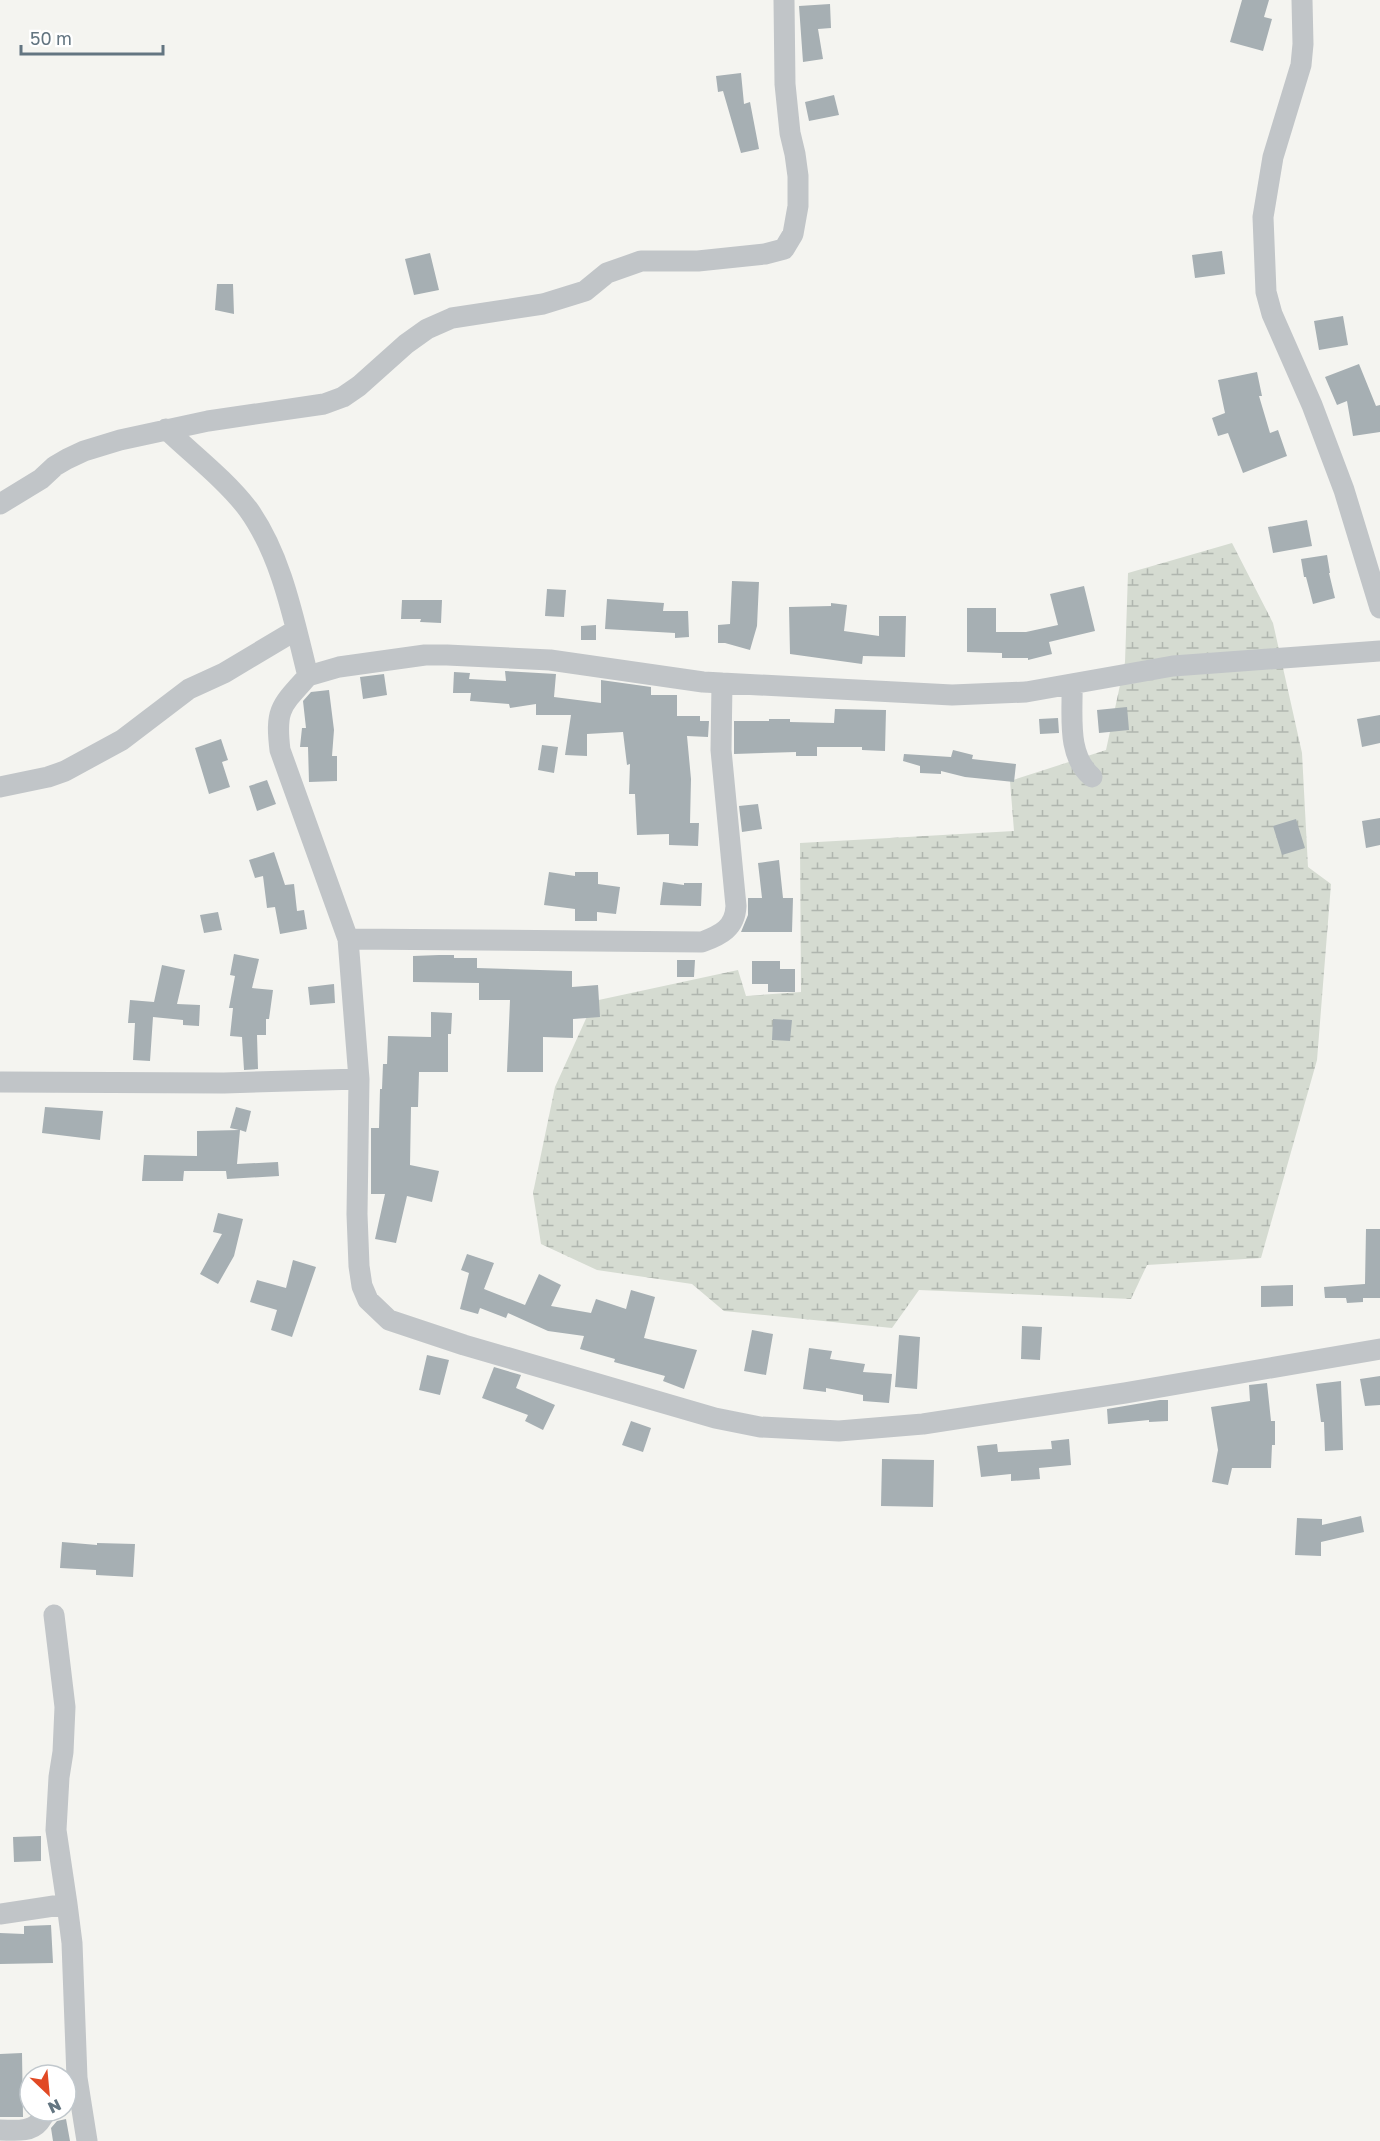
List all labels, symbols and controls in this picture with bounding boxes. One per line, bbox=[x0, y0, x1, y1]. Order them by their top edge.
scale bar bbox=[21, 18, 164, 56]
text: 50 m bbox=[30, 27, 72, 49]
north arrow bbox=[18, 2063, 78, 2123]
text: N bbox=[45, 2095, 64, 2118]

